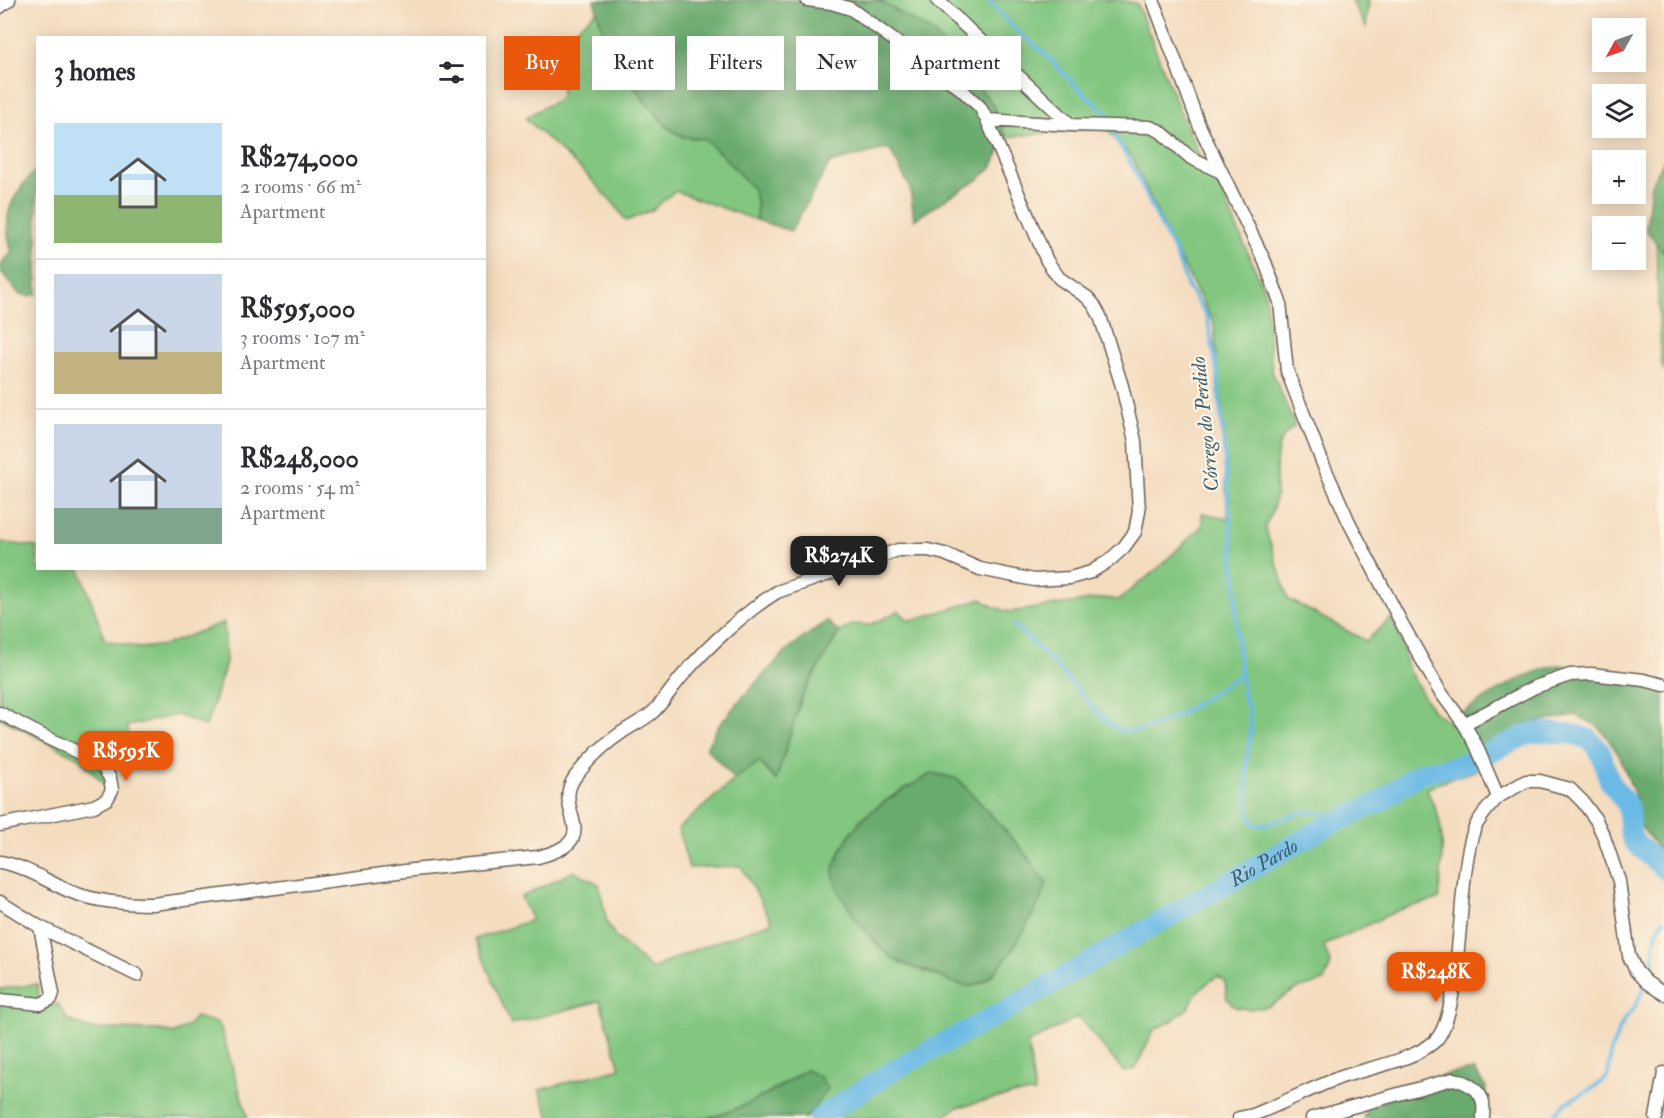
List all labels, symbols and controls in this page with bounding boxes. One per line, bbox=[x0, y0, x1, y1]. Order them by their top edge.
north arrow bbox=[1592, 18, 1646, 72]
map controls bbox=[1592, 18, 1646, 270]
chip: Buy bbox=[504, 36, 580, 90]
chip: Rent bbox=[592, 36, 675, 90]
chip: Filters bbox=[687, 36, 784, 90]
chip: New bbox=[796, 36, 878, 90]
chip: Apartment bbox=[890, 36, 1021, 90]
text: 3 homes bbox=[54, 56, 135, 88]
icon: filters bbox=[435, 56, 468, 89]
button: layers bbox=[1592, 84, 1646, 138]
text: R$274,000 bbox=[240, 142, 358, 174]
icon: home bbox=[102, 147, 174, 219]
button: + bbox=[1592, 150, 1646, 204]
text: 2 rooms · 66 m² bbox=[240, 174, 361, 199]
text: Apartment bbox=[240, 199, 325, 224]
button: − bbox=[1592, 216, 1646, 270]
text: R$595,000 bbox=[240, 293, 355, 325]
icon: home bbox=[102, 298, 174, 370]
text: 3 rooms · 107 m² bbox=[240, 325, 365, 350]
text: Apartment bbox=[240, 350, 325, 375]
water label: Córrego do Perdido bbox=[1185, 355, 1225, 493]
text: R$248,000 bbox=[240, 443, 359, 475]
icon: home bbox=[102, 448, 174, 520]
text: 2 rooms · 54 m² bbox=[240, 475, 360, 500]
text: Apartment bbox=[240, 500, 325, 525]
pin: R$274K bbox=[790, 536, 888, 587]
text: R$274K bbox=[804, 543, 874, 568]
pin: R$595K bbox=[77, 731, 175, 782]
text: R$595K bbox=[92, 738, 160, 763]
water label: Rio Pardo bbox=[1224, 833, 1302, 892]
pin: R$248K bbox=[1387, 952, 1485, 1003]
text: R$248K bbox=[1401, 959, 1471, 984]

